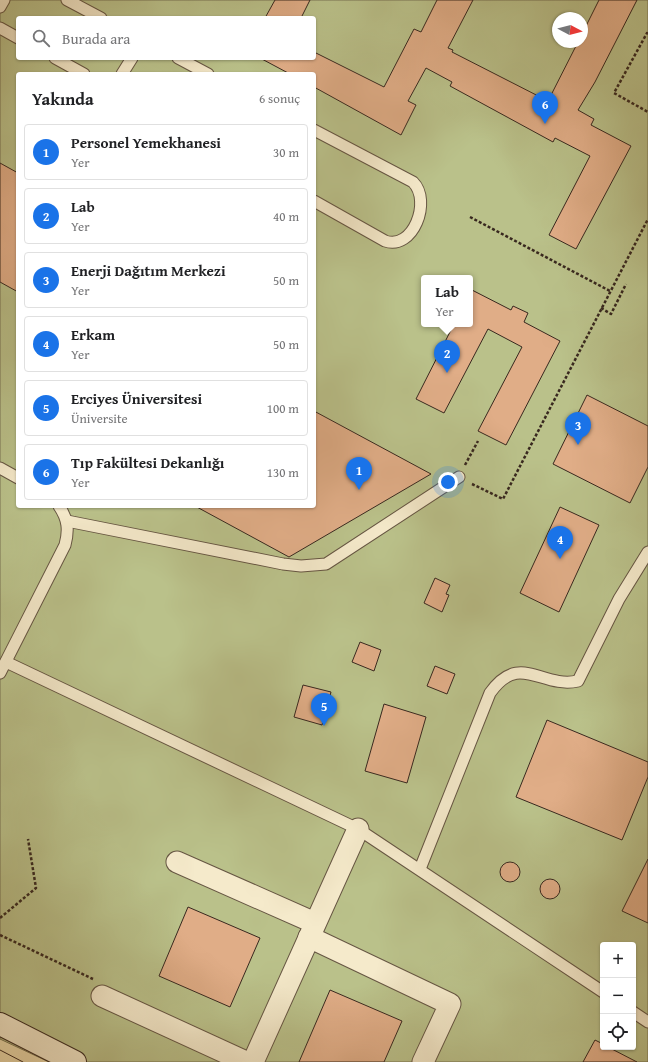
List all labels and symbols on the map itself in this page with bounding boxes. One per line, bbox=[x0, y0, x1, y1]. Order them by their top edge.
north arrow bbox=[552, 12, 588, 48]
pin: 6 bbox=[532, 91, 558, 124]
pin: 2 bbox=[434, 340, 460, 373]
pin: 3 bbox=[565, 412, 591, 445]
pin: 1 bbox=[346, 457, 372, 490]
your location bbox=[438, 472, 458, 492]
pin: 4 bbox=[547, 526, 573, 559]
pin: 5 bbox=[311, 693, 337, 726]

